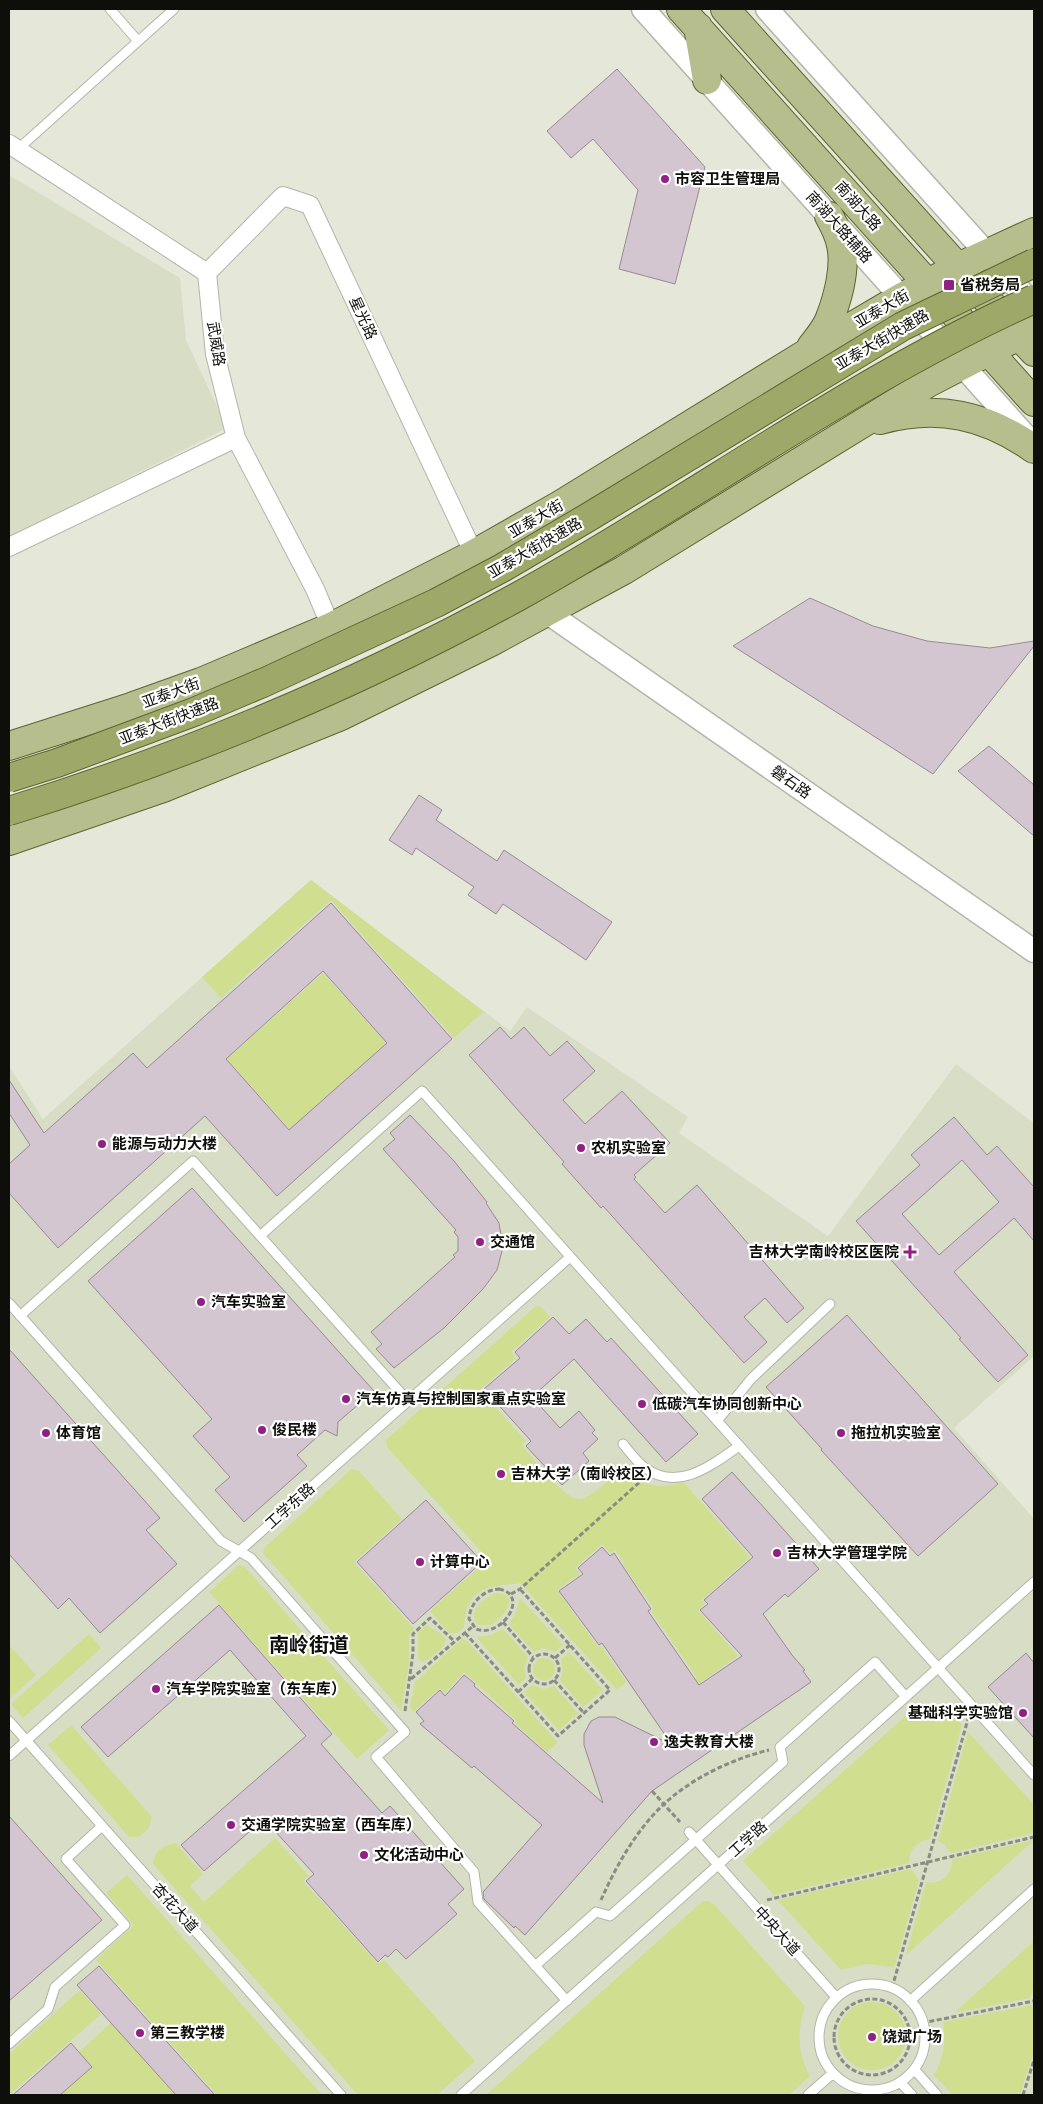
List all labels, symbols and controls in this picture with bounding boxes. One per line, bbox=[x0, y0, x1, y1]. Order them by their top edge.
place label: 市容卫生管理局 bbox=[675, 170, 780, 188]
marker: 市容卫生管理局 bbox=[659, 173, 671, 185]
street label: 南湖大路 bbox=[831, 178, 885, 234]
street label: 南湖大路辅路 bbox=[802, 188, 876, 266]
place label: 省税务局 bbox=[960, 276, 1020, 294]
marker: 省税务局 bbox=[942, 278, 956, 292]
street label: 亚泰大街 bbox=[852, 286, 912, 332]
street label: 星光路 bbox=[345, 294, 381, 342]
street label: 亚泰大街快速路 bbox=[832, 306, 932, 374]
street label: 武威路 bbox=[204, 320, 228, 368]
street label: 亚泰大街 bbox=[506, 496, 566, 542]
street label: 亚泰大街快速路 bbox=[485, 514, 585, 582]
street label: 亚泰大街 bbox=[140, 674, 202, 712]
street label: 亚泰大街快速路 bbox=[117, 694, 221, 748]
street label: 磐石路 bbox=[767, 762, 815, 802]
place label: 能源与动力大楼 bbox=[112, 1135, 217, 1153]
marker: 能源与动力大楼 bbox=[96, 1138, 108, 1150]
place label: 农机实验室 bbox=[591, 1139, 666, 1157]
marker: 农机实验室 bbox=[575, 1142, 587, 1154]
place label: 交通馆 bbox=[490, 1233, 535, 1251]
marker: 交通馆 bbox=[474, 1236, 486, 1248]
place label: 吉林大学南岭校区医院 bbox=[749, 1243, 899, 1261]
marker: 吉林大学南岭校区医院 bbox=[903, 1245, 917, 1259]
place label: 汽车实验室 bbox=[211, 1293, 286, 1311]
marker: 汽车实验室 bbox=[195, 1296, 207, 1308]
place label: 汽车仿真与控制国家重点实验室 bbox=[356, 1390, 566, 1408]
marker: 汽车仿真与控制国家重点实验室 bbox=[340, 1393, 352, 1405]
place label: 低碳汽车协同创新中心 bbox=[652, 1395, 802, 1413]
marker: 低碳汽车协同创新中心 bbox=[636, 1398, 648, 1410]
place label: 俊民楼 bbox=[272, 1421, 317, 1439]
place label: 体育馆 bbox=[56, 1424, 101, 1442]
marker: 俊民楼 bbox=[256, 1424, 268, 1436]
place label: 拖拉机实验室 bbox=[851, 1424, 941, 1442]
marker: 体育馆 bbox=[40, 1427, 52, 1439]
marker: 拖拉机实验室 bbox=[835, 1427, 847, 1439]
place label: 吉林大学（南岭校区） bbox=[511, 1465, 661, 1483]
marker: 吉林大学（南岭校区） bbox=[495, 1468, 507, 1480]
street label: 工学东路 bbox=[262, 1479, 318, 1533]
place label: 吉林大学管理学院 bbox=[787, 1544, 907, 1562]
marker: 吉林大学管理学院 bbox=[771, 1547, 783, 1559]
place label: 计算中心 bbox=[430, 1553, 490, 1571]
marker: 计算中心 bbox=[414, 1556, 426, 1568]
district label: 南岭街道 bbox=[269, 1633, 349, 1657]
place label: 汽车学院实验室（东车库） bbox=[166, 1680, 346, 1698]
marker: 汽车学院实验室（东车库） bbox=[150, 1683, 162, 1695]
place label: 基础科学实验馆 bbox=[908, 1704, 1013, 1722]
marker: 基础科学实验馆 bbox=[1017, 1707, 1029, 1719]
place label: 逸夫教育大楼 bbox=[664, 1733, 754, 1751]
marker: 逸夫教育大楼 bbox=[648, 1736, 660, 1748]
place label: 交通学院实验室（西车库） bbox=[241, 1816, 421, 1834]
street label: 工学路 bbox=[725, 1817, 771, 1861]
marker: 交通学院实验室（西车库） bbox=[225, 1819, 237, 1831]
place label: 文化活动中心 bbox=[374, 1846, 464, 1864]
marker: 文化活动中心 bbox=[358, 1849, 370, 1861]
street label: 杏花大道 bbox=[148, 1880, 202, 1936]
street label: 中央大道 bbox=[750, 1903, 804, 1959]
place label: 第三教学楼 bbox=[150, 2024, 225, 2042]
marker: 第三教学楼 bbox=[134, 2027, 146, 2039]
place label: 饶斌广场 bbox=[882, 2028, 942, 2046]
marker: 饶斌广场 bbox=[866, 2031, 878, 2043]

